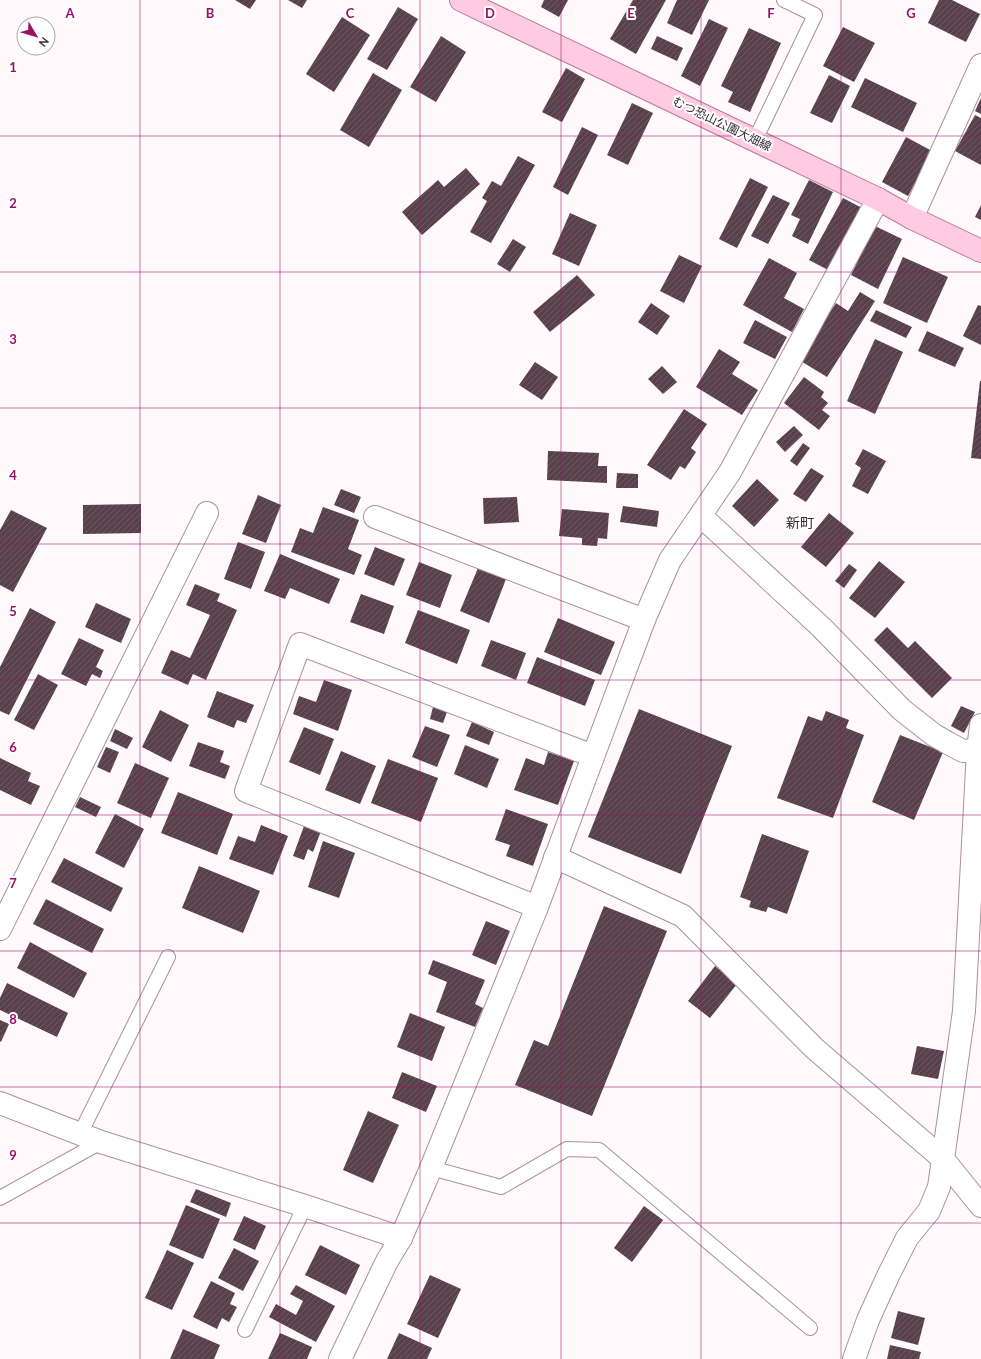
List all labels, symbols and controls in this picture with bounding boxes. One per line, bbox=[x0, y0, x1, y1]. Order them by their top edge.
text: A bbox=[64, 5, 75, 21]
text: B bbox=[206, 5, 215, 21]
text: C bbox=[346, 5, 355, 21]
text: D bbox=[485, 5, 495, 21]
text: E bbox=[627, 5, 635, 21]
text: F bbox=[767, 5, 775, 21]
text: G bbox=[906, 5, 916, 21]
north arrow bbox=[16, 16, 56, 56]
text: N bbox=[37, 35, 52, 50]
text: 1 bbox=[9, 59, 17, 75]
street label: むつ恐山公園大畑線 bbox=[670, 93, 774, 154]
text: 2 bbox=[9, 195, 17, 211]
text: 3 bbox=[9, 331, 17, 347]
text: 4 bbox=[9, 467, 17, 483]
district label: 新町 bbox=[786, 514, 814, 531]
text: 5 bbox=[9, 603, 17, 619]
text: 6 bbox=[9, 739, 17, 755]
text: 7 bbox=[9, 875, 17, 891]
text: 8 bbox=[9, 1011, 17, 1027]
text: 9 bbox=[9, 1147, 17, 1163]

